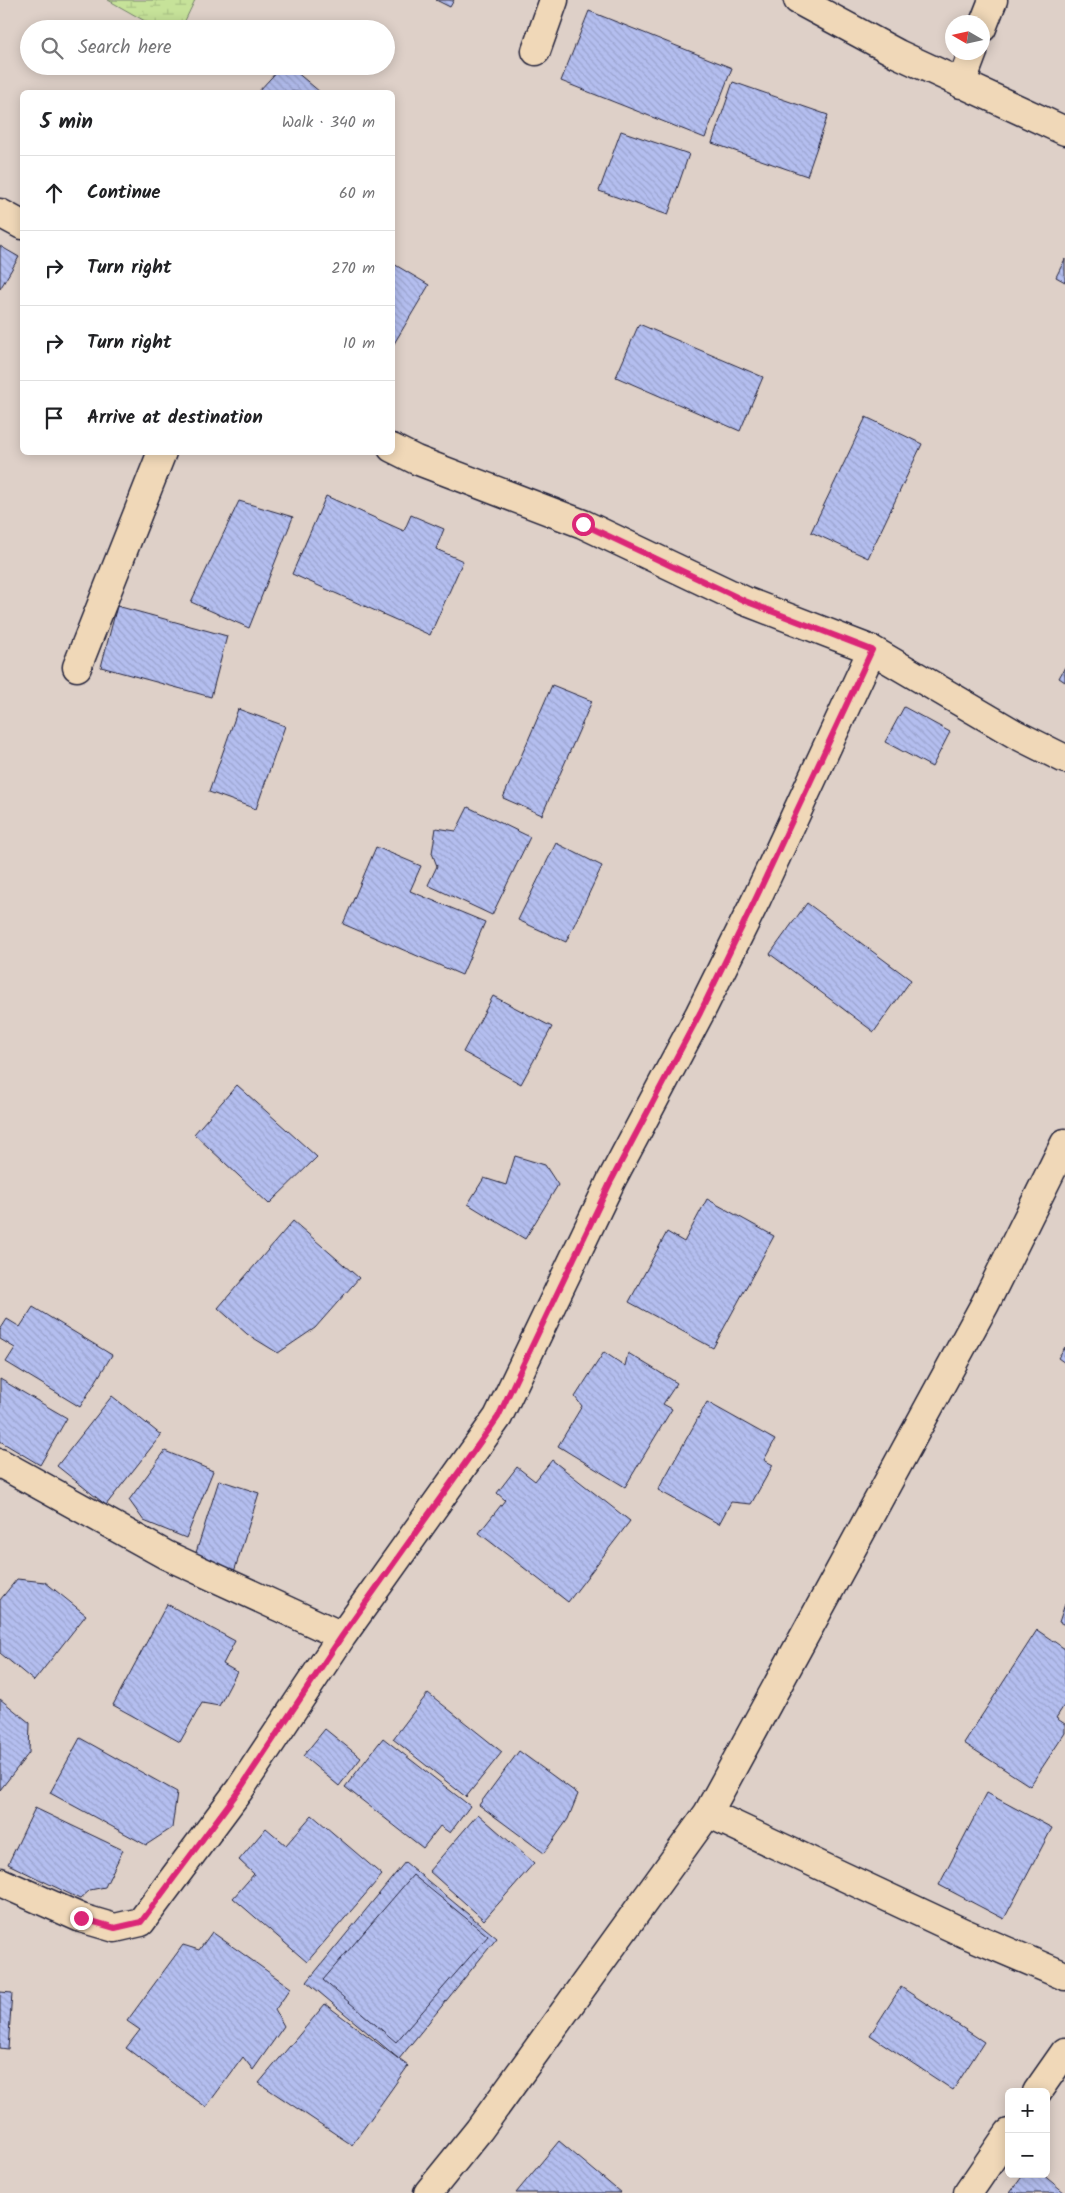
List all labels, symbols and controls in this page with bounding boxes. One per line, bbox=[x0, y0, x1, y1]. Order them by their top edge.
north arrow bbox=[945, 15, 990, 60]
search box bbox=[20, 20, 395, 75]
text: Search here bbox=[78, 33, 172, 63]
icon: search bbox=[38, 34, 66, 62]
text: 5 min bbox=[40, 106, 93, 139]
text: Walk · 340 m bbox=[282, 110, 375, 135]
text: Continue bbox=[87, 178, 160, 208]
icon: ahead bbox=[40, 179, 68, 207]
text: 60 m bbox=[339, 181, 375, 206]
text: Turn right bbox=[87, 253, 172, 283]
icon: right bbox=[40, 254, 68, 282]
text: 270 m bbox=[331, 256, 375, 281]
text: Turn right bbox=[87, 328, 172, 358]
icon: right bbox=[40, 329, 68, 357]
text: 10 m bbox=[343, 331, 375, 356]
text: Arrive at destination bbox=[87, 403, 263, 433]
icon: arrive bbox=[40, 404, 68, 432]
route start bbox=[572, 513, 595, 536]
route end bbox=[70, 1907, 93, 1930]
map controls bbox=[1005, 2088, 1050, 2178]
button: + bbox=[1005, 2088, 1050, 2133]
button: − bbox=[1005, 2133, 1050, 2178]

